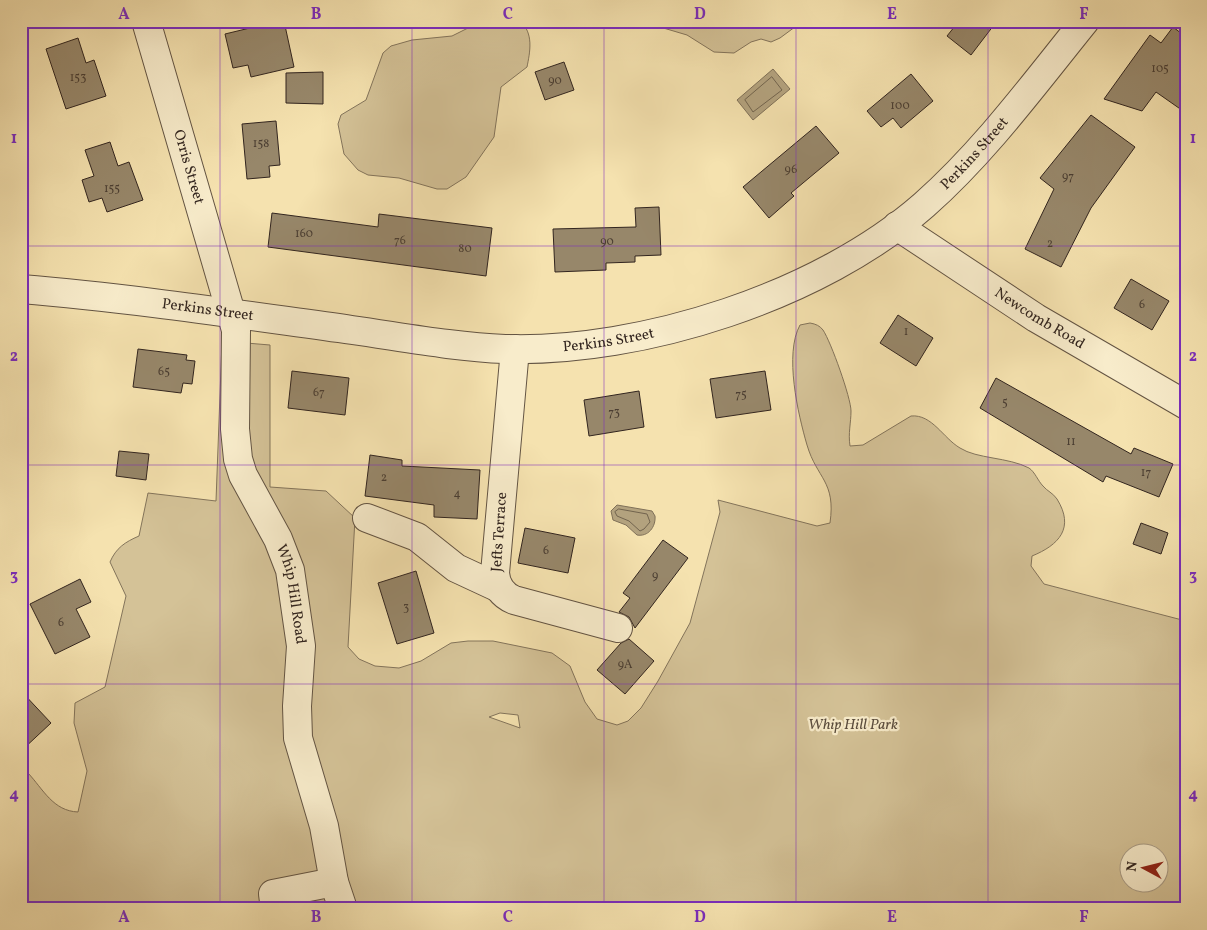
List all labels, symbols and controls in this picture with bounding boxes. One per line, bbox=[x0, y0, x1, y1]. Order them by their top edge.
text: A bbox=[118, 4, 130, 26]
text: B bbox=[311, 4, 322, 26]
text: C bbox=[503, 4, 513, 26]
text: D bbox=[694, 4, 706, 26]
text: E bbox=[887, 4, 897, 26]
text: F bbox=[1079, 4, 1089, 26]
house number: 105 bbox=[1151, 61, 1169, 77]
house number: 153 bbox=[70, 70, 86, 86]
house number: 90 bbox=[548, 73, 562, 89]
house number: 100 bbox=[890, 98, 910, 114]
street label: Perkins Street bbox=[936, 113, 1014, 195]
street label: Orris Street bbox=[168, 127, 209, 207]
text: 1 bbox=[11, 128, 17, 150]
text: 1 bbox=[1190, 128, 1196, 150]
house number: 158 bbox=[253, 136, 269, 152]
house number: 96 bbox=[785, 162, 797, 178]
house number: 97 bbox=[1062, 169, 1074, 185]
house number: 155 bbox=[104, 181, 120, 197]
house number: 160 bbox=[295, 226, 313, 242]
house number: 76 bbox=[394, 233, 406, 249]
house number: 90 bbox=[600, 234, 614, 250]
house number: 2 bbox=[1047, 236, 1053, 252]
house number: 80 bbox=[458, 241, 472, 257]
street label: Newcomb Road bbox=[990, 283, 1089, 355]
street label: Perkins Street bbox=[161, 294, 255, 327]
house number: 6 bbox=[1139, 297, 1145, 313]
street label: Perkins Street bbox=[562, 323, 656, 358]
house number: 1 bbox=[904, 324, 908, 340]
text: 2 bbox=[10, 346, 18, 368]
text: 2 bbox=[1189, 346, 1197, 368]
house number: 65 bbox=[158, 364, 170, 380]
house number: 67 bbox=[313, 385, 325, 401]
house number: 75 bbox=[735, 387, 747, 403]
house number: 5 bbox=[1002, 395, 1008, 411]
house number: 73 bbox=[608, 405, 620, 421]
house number: 11 bbox=[1066, 434, 1076, 450]
house number: 17 bbox=[1141, 465, 1151, 481]
house number: 2 bbox=[381, 470, 387, 486]
house number: 4 bbox=[453, 486, 461, 502]
street label: Jefts Terrace bbox=[487, 491, 513, 573]
street label: Whip Hill Road bbox=[271, 541, 311, 646]
house number: 6 bbox=[543, 543, 549, 559]
text: 3 bbox=[10, 565, 18, 587]
text: 3 bbox=[1189, 565, 1197, 587]
house number: 9 bbox=[652, 568, 658, 584]
house number: 3 bbox=[403, 600, 409, 616]
house number: 6 bbox=[58, 615, 64, 631]
house number: 9A bbox=[618, 657, 633, 673]
park label: Whip Hill Park bbox=[808, 715, 898, 736]
text: 4 bbox=[9, 784, 19, 806]
text: 4 bbox=[1188, 784, 1198, 806]
north arrow bbox=[1120, 842, 1170, 892]
text: N bbox=[1123, 860, 1143, 873]
text: A bbox=[118, 907, 130, 929]
text: B bbox=[311, 907, 322, 929]
text: C bbox=[503, 907, 513, 929]
text: D bbox=[694, 907, 706, 929]
text: E bbox=[887, 907, 897, 929]
text: F bbox=[1079, 907, 1089, 929]

